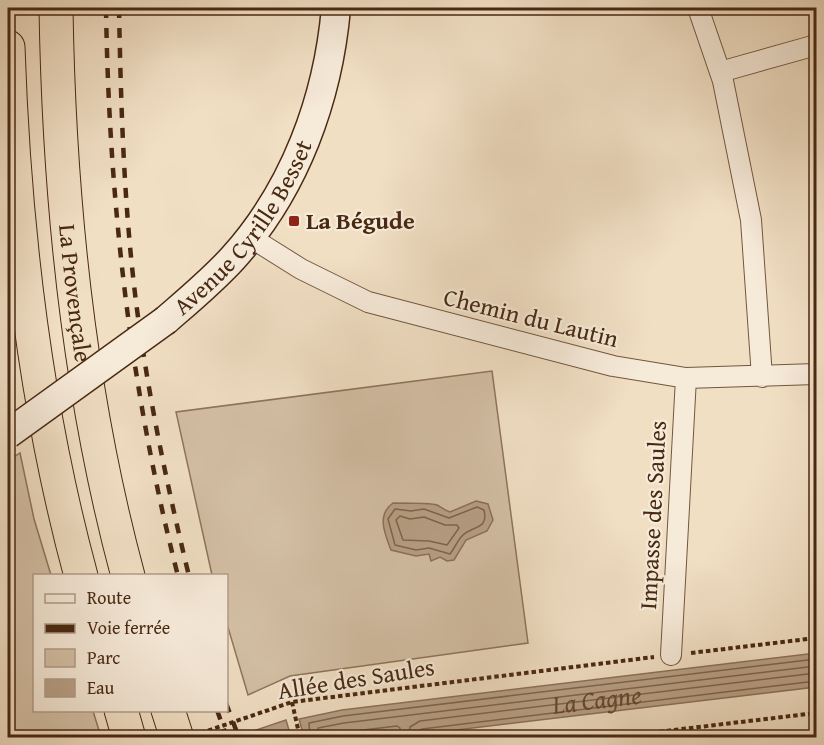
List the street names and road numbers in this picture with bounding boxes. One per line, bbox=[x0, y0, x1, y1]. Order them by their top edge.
street label: Avenue Cyrille Besset bbox=[165, 134, 321, 323]
street label: La Provençale bbox=[50, 223, 101, 365]
street label: Chemin du Lautin bbox=[440, 279, 623, 356]
street label: Impasse des Saules bbox=[630, 420, 675, 610]
street label: Allée des Saules bbox=[275, 649, 437, 708]

